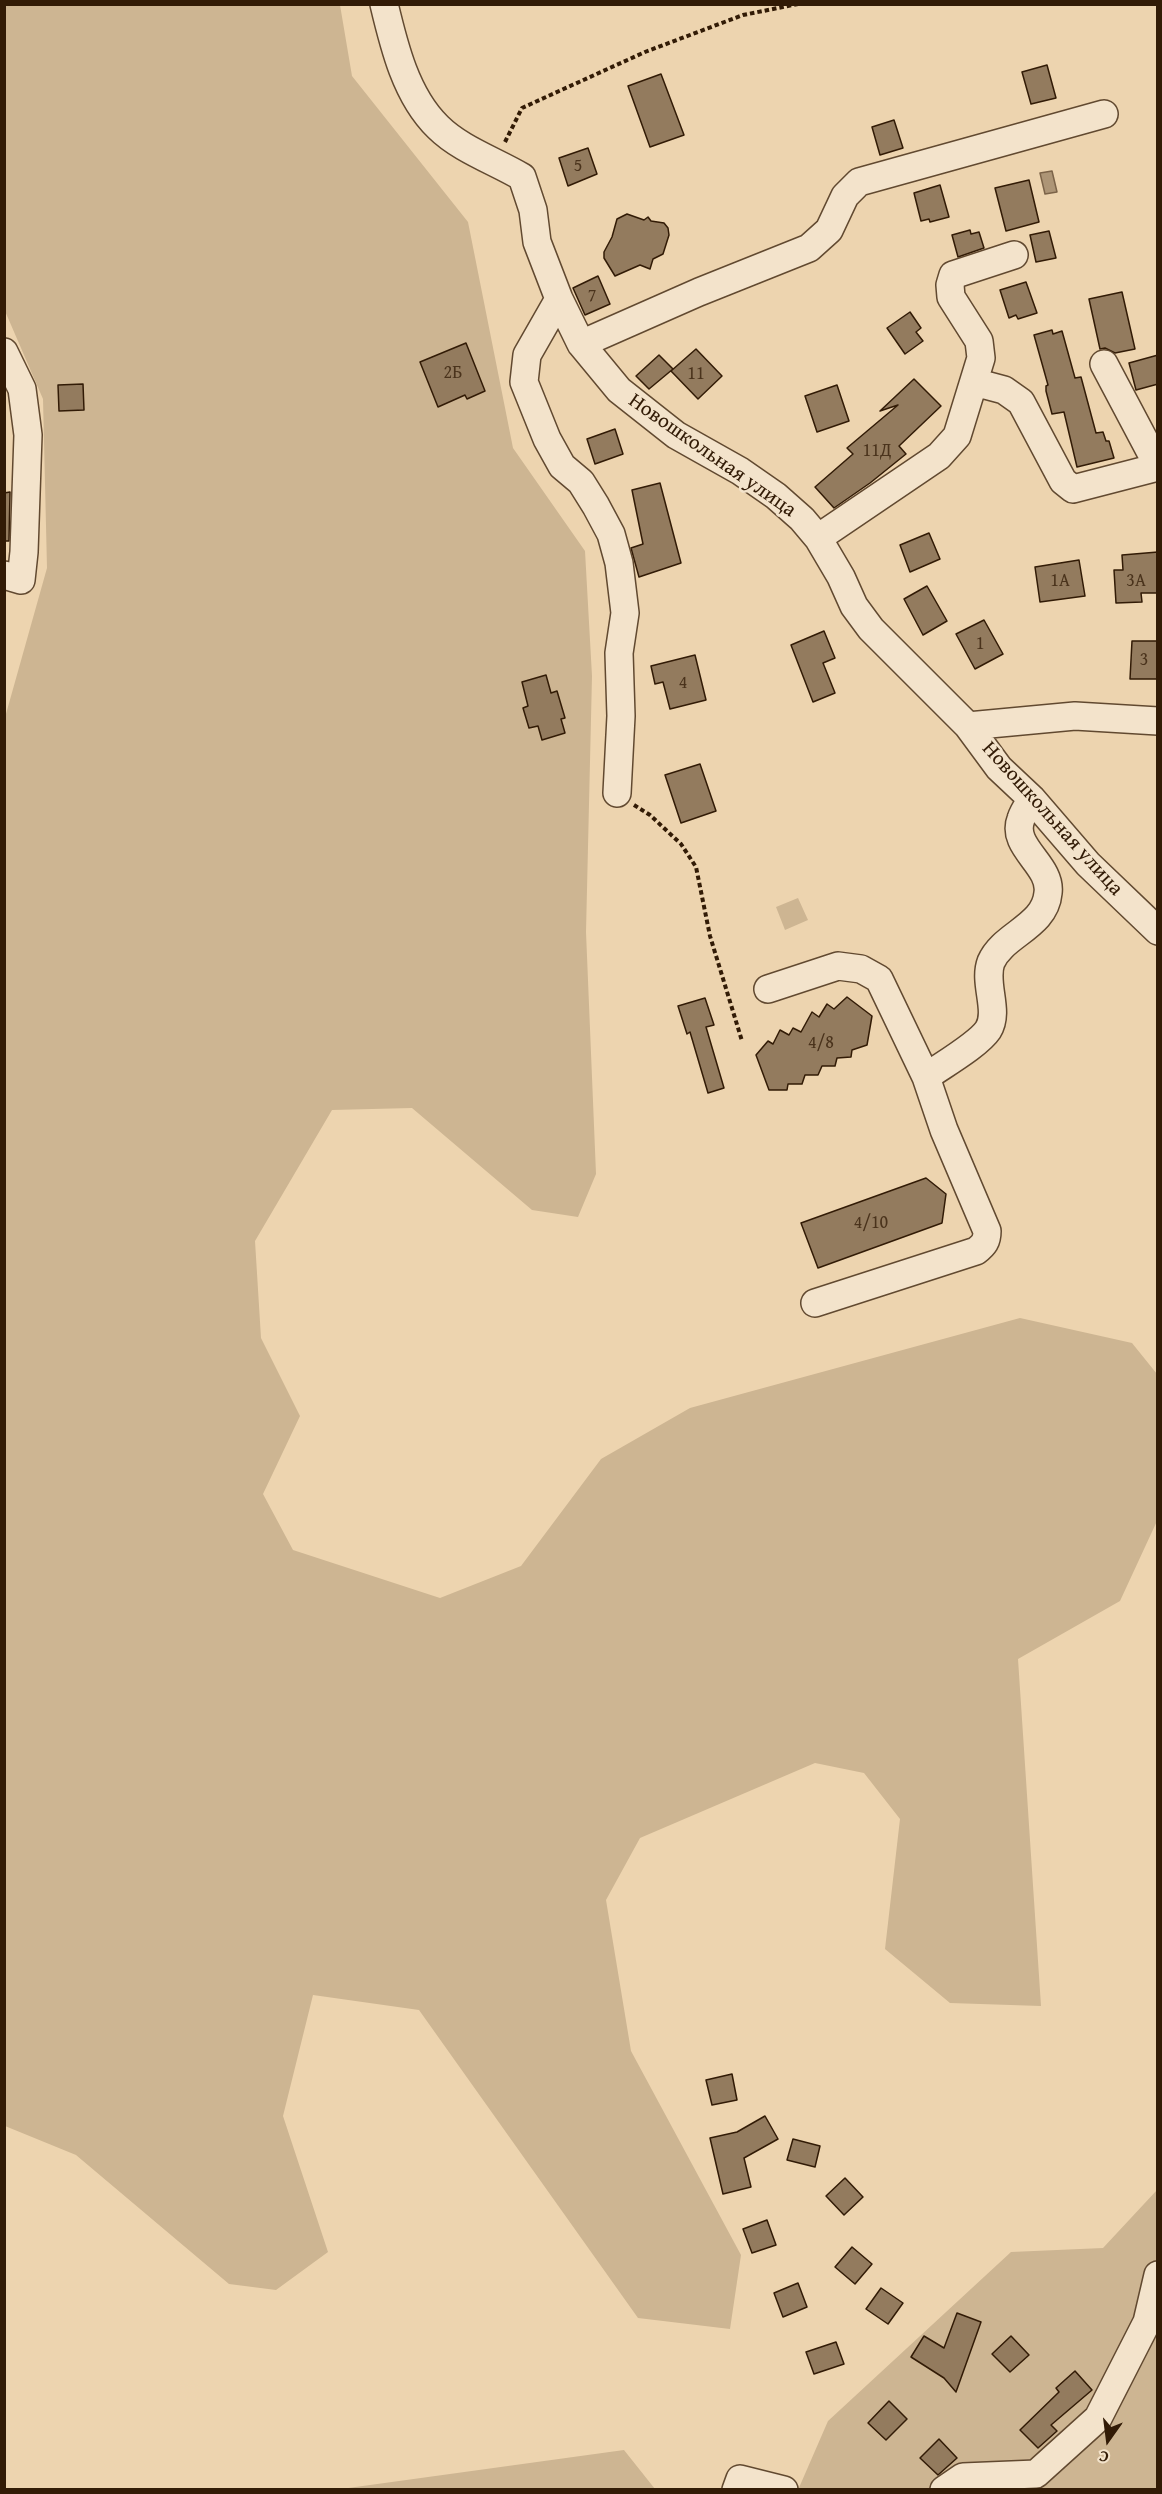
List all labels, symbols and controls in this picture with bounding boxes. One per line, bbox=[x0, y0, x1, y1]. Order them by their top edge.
house number: 5 bbox=[574, 155, 582, 177]
house number: 7 bbox=[588, 285, 596, 307]
house number: 2Б bbox=[444, 362, 462, 384]
house number: 11 bbox=[687, 363, 705, 385]
street label: Новошкольная улица bbox=[623, 389, 801, 523]
house number: 11Д bbox=[863, 440, 891, 462]
house number: 1А bbox=[1050, 570, 1070, 592]
house number: 3А bbox=[1126, 570, 1146, 592]
house number: 1 bbox=[976, 633, 984, 655]
house number: 3 bbox=[1140, 649, 1148, 671]
house number: 4 bbox=[679, 672, 687, 694]
street label: Новошкольная улица bbox=[976, 737, 1128, 901]
house number: 4/8 bbox=[808, 1032, 834, 1054]
house number: 4/10 bbox=[854, 1212, 888, 1234]
north arrow bbox=[1078, 2410, 1138, 2470]
text: С bbox=[1096, 2445, 1111, 2470]

